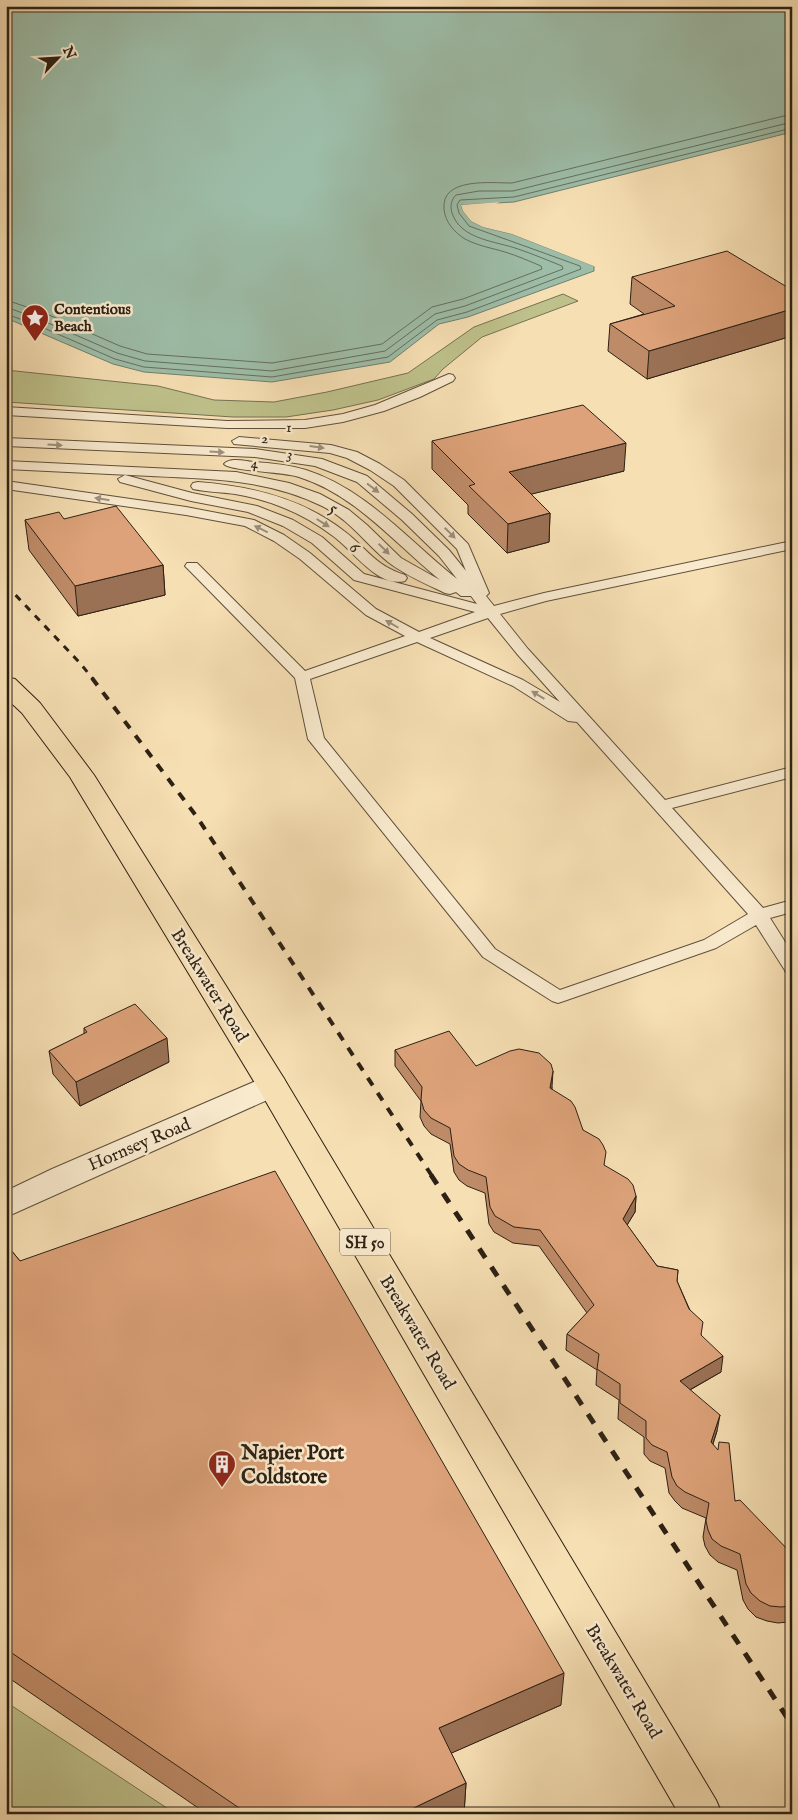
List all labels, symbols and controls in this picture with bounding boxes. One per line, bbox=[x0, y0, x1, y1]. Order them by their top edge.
north arrow bbox=[32, 32, 82, 82]
text: N bbox=[58, 43, 80, 62]
place label: Contentious Beach bbox=[54, 300, 132, 336]
place icon: Contentious Beach bbox=[20, 303, 50, 342]
street label: 1 bbox=[286, 418, 292, 437]
street label: 2 bbox=[261, 429, 269, 448]
one-way arrow bbox=[47, 441, 63, 449]
one-way arrow bbox=[309, 443, 325, 451]
street label: 3 bbox=[285, 445, 294, 464]
one-way arrow bbox=[210, 448, 226, 456]
street label: 4 bbox=[250, 454, 261, 474]
one-way arrow bbox=[366, 483, 380, 493]
one-way arrow bbox=[93, 495, 109, 503]
street label: 5 bbox=[324, 498, 342, 521]
one-way arrow bbox=[316, 519, 329, 528]
one-way arrow bbox=[254, 524, 268, 532]
one-way arrow bbox=[444, 527, 456, 539]
street label: 6 bbox=[343, 537, 365, 559]
one-way arrow bbox=[378, 542, 390, 554]
one-way arrow bbox=[384, 620, 399, 628]
one-way arrow bbox=[531, 690, 544, 699]
street label: Breakwater Road bbox=[165, 925, 253, 1047]
street label: Hornsey Road bbox=[85, 1113, 195, 1177]
road number: SH 50 bbox=[340, 1228, 390, 1256]
street label: Breakwater Road bbox=[374, 1271, 460, 1394]
place label: Napier Port Coldstore bbox=[240, 1440, 345, 1491]
building icon: Napier Port Coldstore bbox=[207, 1449, 237, 1488]
street label: Breakwater Road bbox=[580, 1620, 666, 1743]

